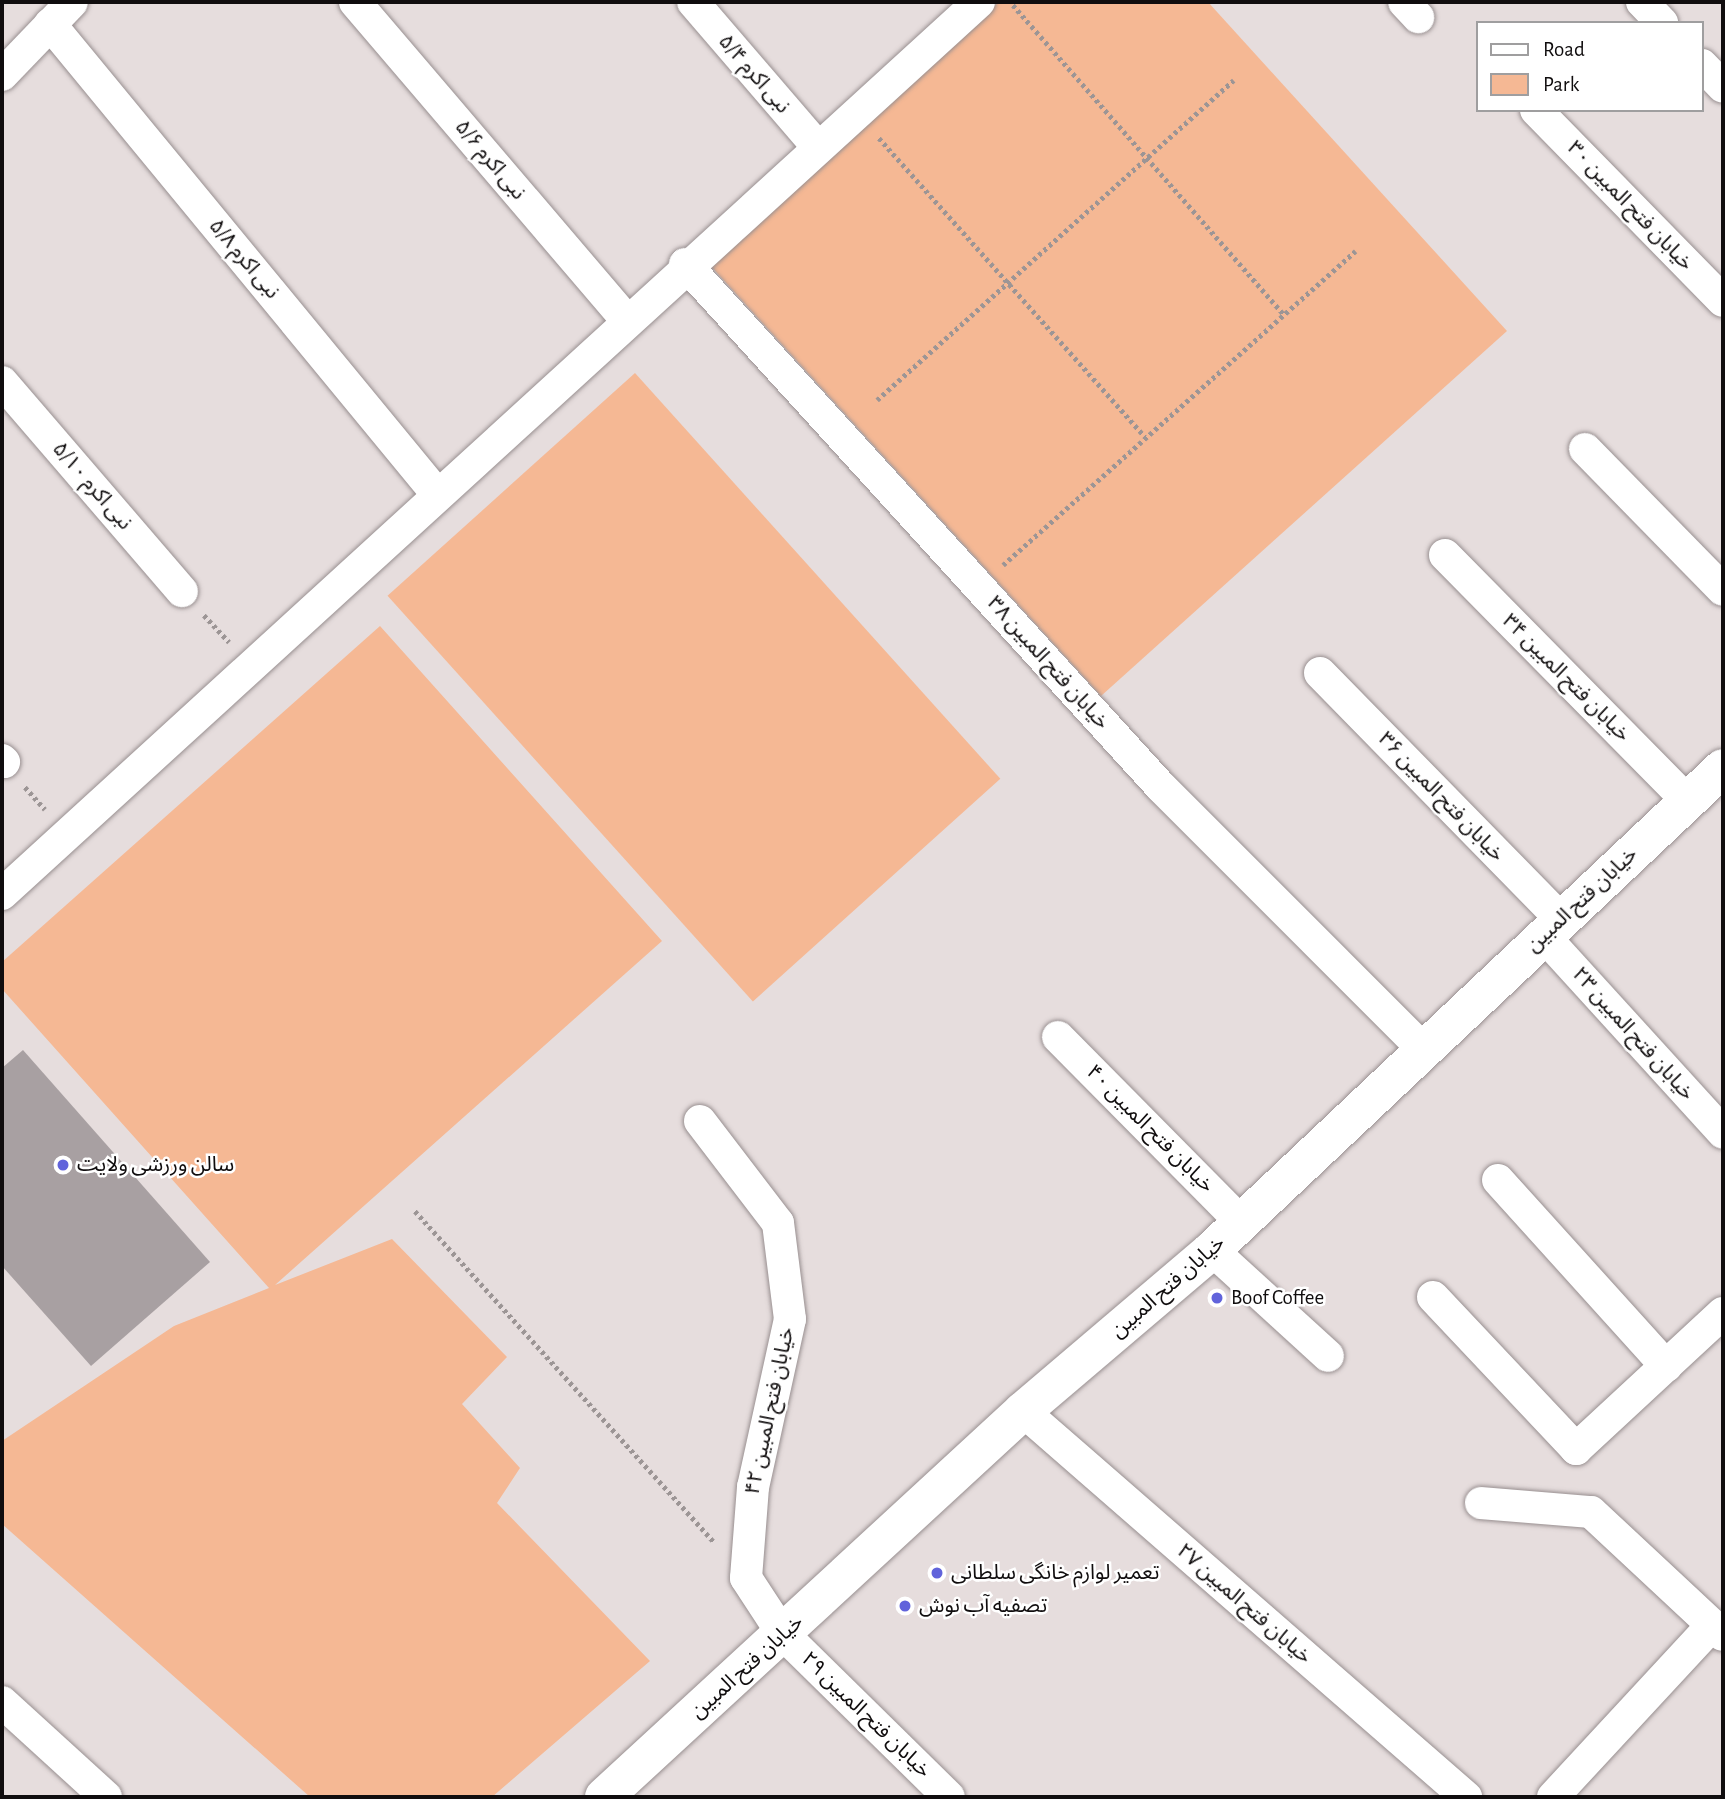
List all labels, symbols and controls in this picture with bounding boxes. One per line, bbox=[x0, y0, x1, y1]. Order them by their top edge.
legend bbox=[1476, 21, 1704, 112]
street label: نبی اکرم ۵/۴ bbox=[713, 29, 795, 119]
text: Road bbox=[1543, 39, 1585, 60]
text: Park bbox=[1543, 74, 1579, 95]
street label: نبی اکرم ۵/۶ bbox=[449, 115, 531, 205]
street label: خیابان فتح المبین ۳۰ bbox=[1562, 136, 1698, 276]
street label: نبی اکرم ۵/۸ bbox=[203, 214, 285, 304]
street label: نبی اکرم ۵/۱۰ bbox=[47, 437, 137, 535]
street label: خیابان فتح المبین ۳۸ bbox=[982, 591, 1114, 735]
street label: خیابان فتح المبین ۳۴ bbox=[1497, 609, 1635, 747]
street label: خیابان فتح المبین ۳۶ bbox=[1373, 727, 1509, 867]
street label: خیابان فتح المبین bbox=[1521, 842, 1643, 958]
street label: خیابان فتح المبین ۲۳ bbox=[1567, 962, 1699, 1106]
street label: خیابان فتح المبین ۴۰ bbox=[1081, 1060, 1219, 1198]
place label: سالن ورزشی ولایت bbox=[77, 1152, 234, 1178]
marker: سالن ورزشی ولایت bbox=[55, 1157, 71, 1173]
street label: خیابان فتح المبین bbox=[1106, 1231, 1230, 1343]
place label: Boof Coffee bbox=[1231, 1285, 1324, 1311]
marker: Boof Coffee bbox=[1209, 1290, 1225, 1306]
street label: خیابان فتح المبین ۴۲ bbox=[740, 1325, 800, 1497]
street label: خیابان فتح المبین ۲۷ bbox=[1171, 1539, 1317, 1669]
place label: تعمیر لوازم خانگی سلطانی bbox=[951, 1560, 1159, 1586]
marker: تعمیر لوازم خانگی سلطانی bbox=[929, 1565, 945, 1581]
place label: تصفیه آب نوش bbox=[919, 1593, 1047, 1619]
marker: تصفیه آب نوش bbox=[897, 1598, 913, 1614]
street label: خیابان فتح المبین bbox=[685, 1610, 809, 1724]
street label: خیابان فتح المبین ۲۹ bbox=[796, 1647, 936, 1783]

